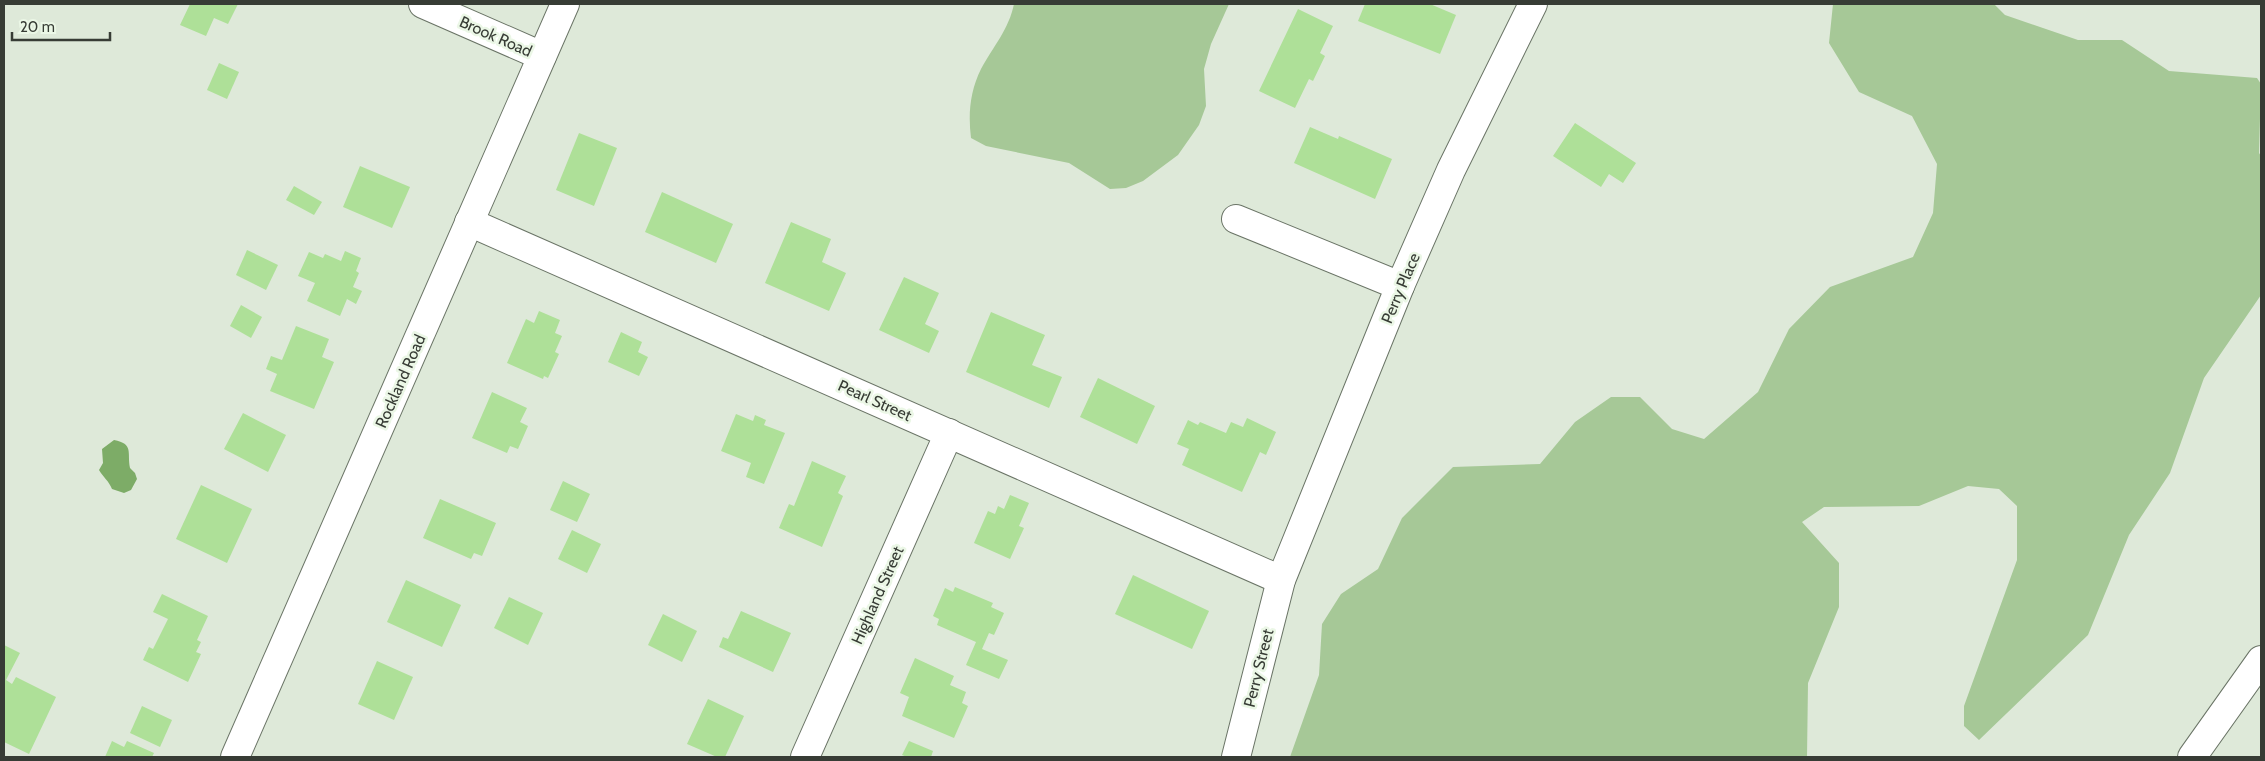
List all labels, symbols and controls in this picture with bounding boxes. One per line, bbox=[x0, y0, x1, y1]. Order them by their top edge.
scale bar bbox=[12, 10, 110, 42]
street label: Brook Road bbox=[457, 12, 535, 61]
text: 20 m bbox=[20, 18, 55, 36]
street label: Perry Place bbox=[1377, 250, 1424, 326]
street label: Rockland Road bbox=[371, 332, 430, 431]
street label: Pearl Street bbox=[835, 376, 915, 425]
street label: Highland Street bbox=[847, 543, 908, 647]
street label: Perry Street bbox=[1240, 626, 1278, 709]

